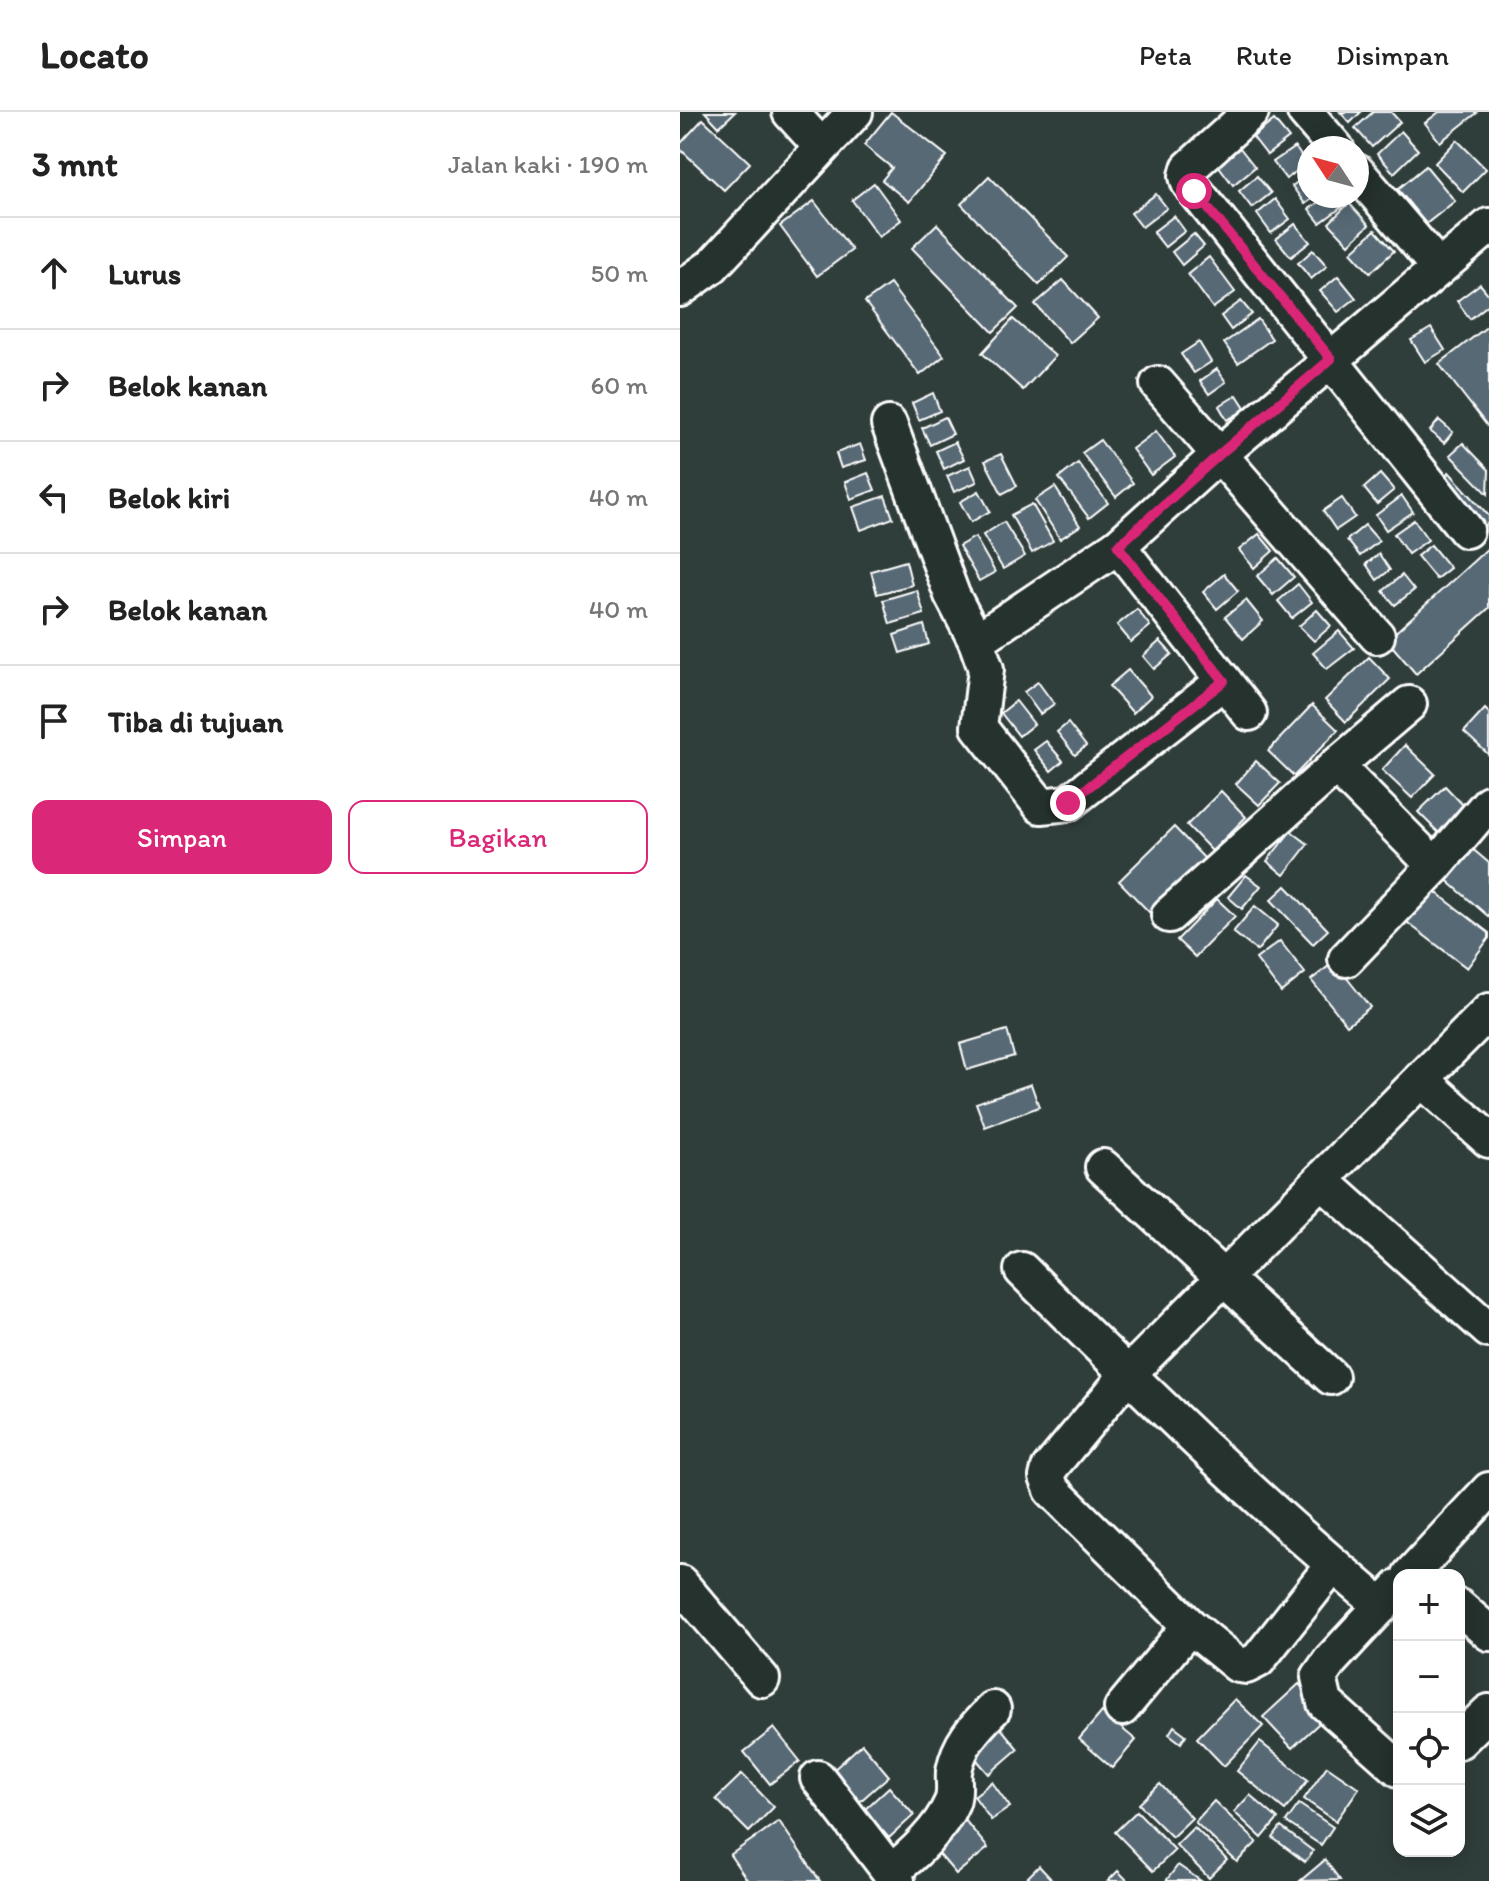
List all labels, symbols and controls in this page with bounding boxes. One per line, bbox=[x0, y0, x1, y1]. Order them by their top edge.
text: Locato bbox=[40, 32, 149, 78]
text: Peta bbox=[1139, 38, 1192, 72]
text: Rute bbox=[1236, 38, 1292, 72]
text: Disimpan bbox=[1336, 38, 1449, 72]
north arrow bbox=[1297, 136, 1369, 208]
text: 3 mnt bbox=[32, 144, 118, 185]
text: Jalan kaki · 190 m bbox=[448, 148, 648, 180]
route start bbox=[1176, 173, 1212, 209]
icon: ahead bbox=[32, 251, 76, 295]
text: Lurus bbox=[108, 255, 181, 292]
text: 50 m bbox=[591, 257, 648, 289]
icon: right bbox=[32, 363, 76, 407]
text: Belok kanan bbox=[108, 367, 267, 404]
text: 60 m bbox=[591, 369, 648, 401]
icon: left bbox=[32, 475, 76, 519]
text: Belok kiri bbox=[108, 479, 230, 516]
text: 40 m bbox=[589, 481, 648, 513]
icon: right bbox=[32, 587, 76, 631]
text: Belok kanan bbox=[108, 591, 267, 628]
text: 40 m bbox=[589, 593, 648, 625]
icon: arrive bbox=[32, 699, 76, 743]
text: Tiba di tujuan bbox=[108, 703, 283, 740]
route end bbox=[1050, 785, 1086, 821]
button: Simpan bbox=[32, 800, 332, 874]
button: Bagikan bbox=[348, 800, 648, 874]
map controls bbox=[1393, 1569, 1465, 1857]
button: + bbox=[1393, 1569, 1465, 1641]
button: − bbox=[1393, 1641, 1465, 1713]
button: locate bbox=[1393, 1713, 1465, 1785]
button: layers bbox=[1393, 1785, 1465, 1857]

